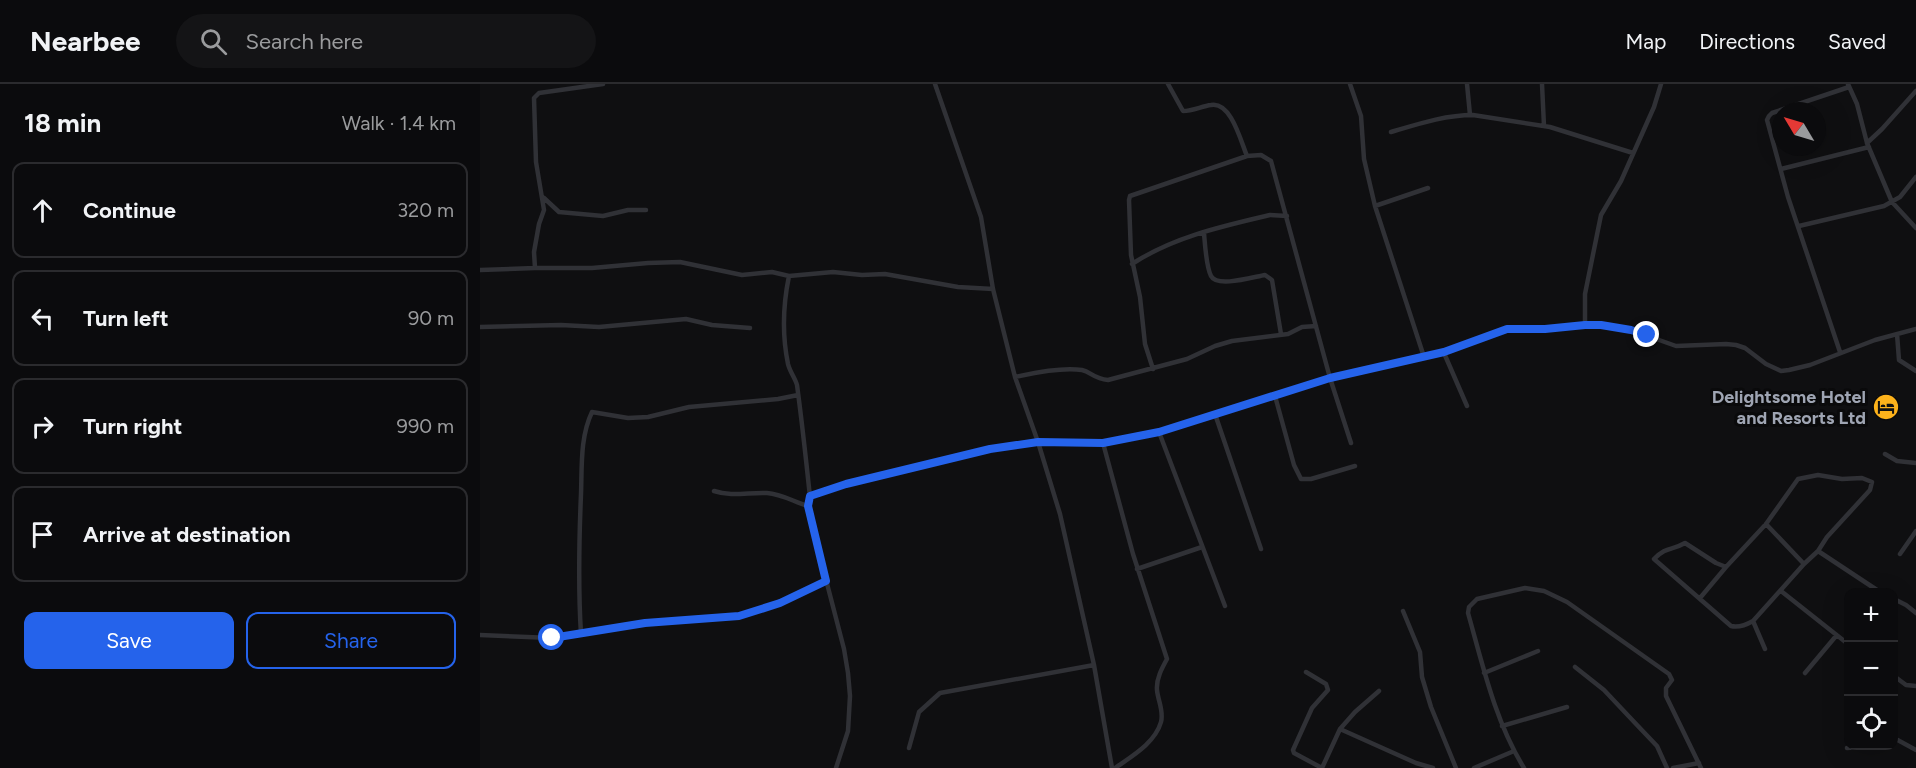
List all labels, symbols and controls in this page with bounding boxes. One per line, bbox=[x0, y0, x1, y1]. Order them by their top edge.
search box bbox=[176, 14, 596, 68]
text: Nearbee bbox=[30, 24, 140, 58]
icon: search bbox=[197, 25, 230, 58]
text: Search here bbox=[245, 28, 363, 55]
text: Map bbox=[1625, 29, 1666, 54]
text: Directions bbox=[1699, 29, 1795, 54]
text: Saved bbox=[1828, 29, 1886, 54]
north arrow bbox=[1772, 102, 1826, 156]
text: 18 min bbox=[24, 107, 101, 139]
text: Walk · 1.4 km bbox=[342, 111, 456, 135]
icon: ahead bbox=[26, 194, 59, 227]
text: Continue bbox=[83, 197, 176, 224]
text: 320 m bbox=[397, 198, 454, 222]
icon: left bbox=[26, 302, 59, 335]
text: Turn left bbox=[83, 305, 169, 332]
text: 90 m bbox=[408, 306, 454, 330]
route end bbox=[1633, 321, 1659, 347]
place label: Delightsome Hotel and Resorts Ltd bbox=[1712, 386, 1866, 429]
hotel icon: Delightsome Hotel and Resorts Ltd bbox=[1871, 392, 1901, 422]
icon: right bbox=[26, 410, 59, 443]
text: Turn right bbox=[83, 413, 182, 440]
text: 990 m bbox=[397, 414, 454, 438]
icon: arrive bbox=[26, 518, 59, 551]
text: Arrive at destination bbox=[83, 521, 291, 548]
map controls bbox=[1844, 588, 1898, 750]
button: + bbox=[1844, 588, 1898, 642]
button: Save bbox=[24, 612, 234, 669]
button: Share bbox=[246, 612, 456, 669]
route start bbox=[538, 624, 564, 650]
button: − bbox=[1844, 642, 1898, 696]
button: locate bbox=[1844, 696, 1898, 750]

